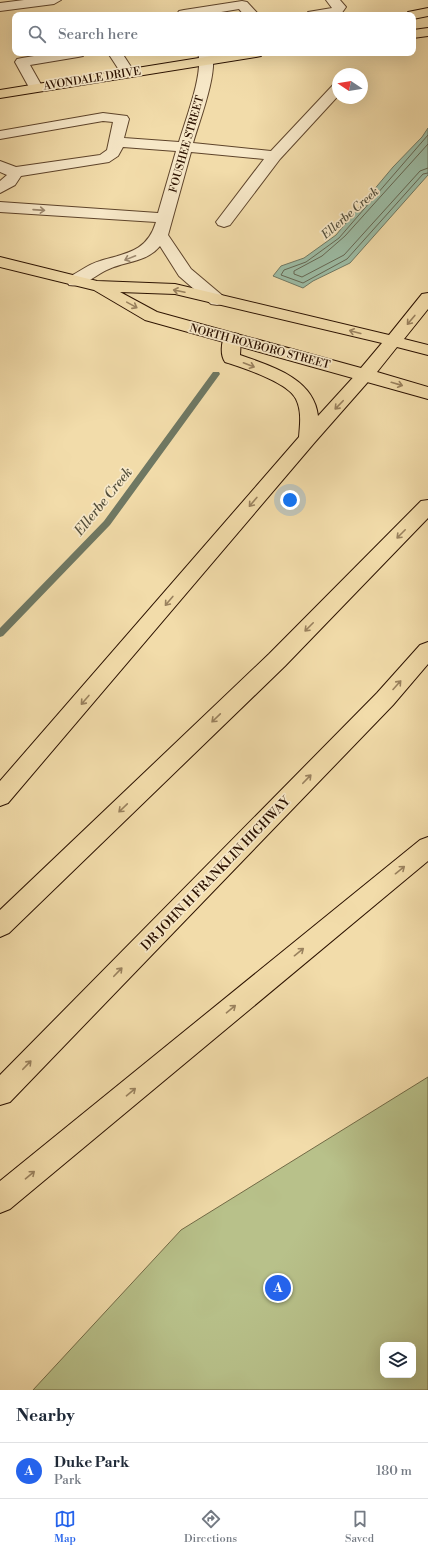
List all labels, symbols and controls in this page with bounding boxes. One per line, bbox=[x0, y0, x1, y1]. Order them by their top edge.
search box bbox=[12, 12, 416, 56]
icon: search bbox=[26, 23, 48, 45]
text: Search here bbox=[58, 25, 138, 44]
street label: AVONDALE DRIVE bbox=[41, 64, 142, 94]
north arrow bbox=[332, 68, 368, 104]
street label: FOUSHEE STREET bbox=[166, 94, 208, 195]
water label: Ellerbe Creek bbox=[318, 184, 382, 243]
one-way arrow bbox=[32, 207, 45, 214]
one-way arrow bbox=[124, 255, 136, 262]
one-way arrow bbox=[173, 286, 186, 294]
one-way arrow bbox=[126, 302, 138, 310]
one-way arrow bbox=[406, 314, 415, 325]
street label: NORTH ROXBORO STREET bbox=[188, 321, 332, 373]
one-way arrow bbox=[349, 328, 362, 335]
one-way arrow bbox=[243, 361, 255, 369]
one-way arrow bbox=[390, 381, 403, 388]
one-way arrow bbox=[335, 399, 344, 410]
water label: Ellerbe Creek bbox=[70, 464, 137, 540]
your location bbox=[280, 490, 300, 510]
one-way arrow bbox=[249, 497, 258, 507]
one-way arrow bbox=[396, 529, 406, 539]
one-way arrow bbox=[165, 596, 174, 606]
one-way arrow bbox=[304, 622, 314, 632]
one-way arrow bbox=[392, 680, 401, 691]
one-way arrow bbox=[80, 694, 89, 705]
one-way arrow bbox=[211, 713, 221, 723]
one-way arrow bbox=[302, 774, 311, 784]
street label: DR JOHN H FRANKLIN HIGHWAY bbox=[138, 792, 295, 954]
one-way arrow bbox=[118, 803, 128, 813]
one-way arrow bbox=[394, 866, 405, 874]
one-way arrow bbox=[294, 948, 304, 957]
one-way arrow bbox=[113, 967, 123, 977]
one-way arrow bbox=[225, 1004, 236, 1013]
one-way arrow bbox=[22, 1060, 32, 1070]
one-way arrow bbox=[125, 1087, 136, 1096]
one-way arrow bbox=[25, 1170, 36, 1179]
pin: A bbox=[265, 1273, 291, 1303]
map controls bbox=[380, 1342, 416, 1378]
button: layers bbox=[380, 1342, 416, 1378]
text: Nearby bbox=[16, 1405, 75, 1427]
text: Duke Park bbox=[54, 1453, 129, 1472]
text: A bbox=[24, 1463, 34, 1479]
text: 180 m bbox=[376, 1463, 412, 1479]
text: Park bbox=[54, 1472, 81, 1488]
tab: Map bbox=[54, 1508, 76, 1546]
tab: Directions bbox=[184, 1508, 237, 1546]
tab: Saved bbox=[345, 1508, 374, 1546]

